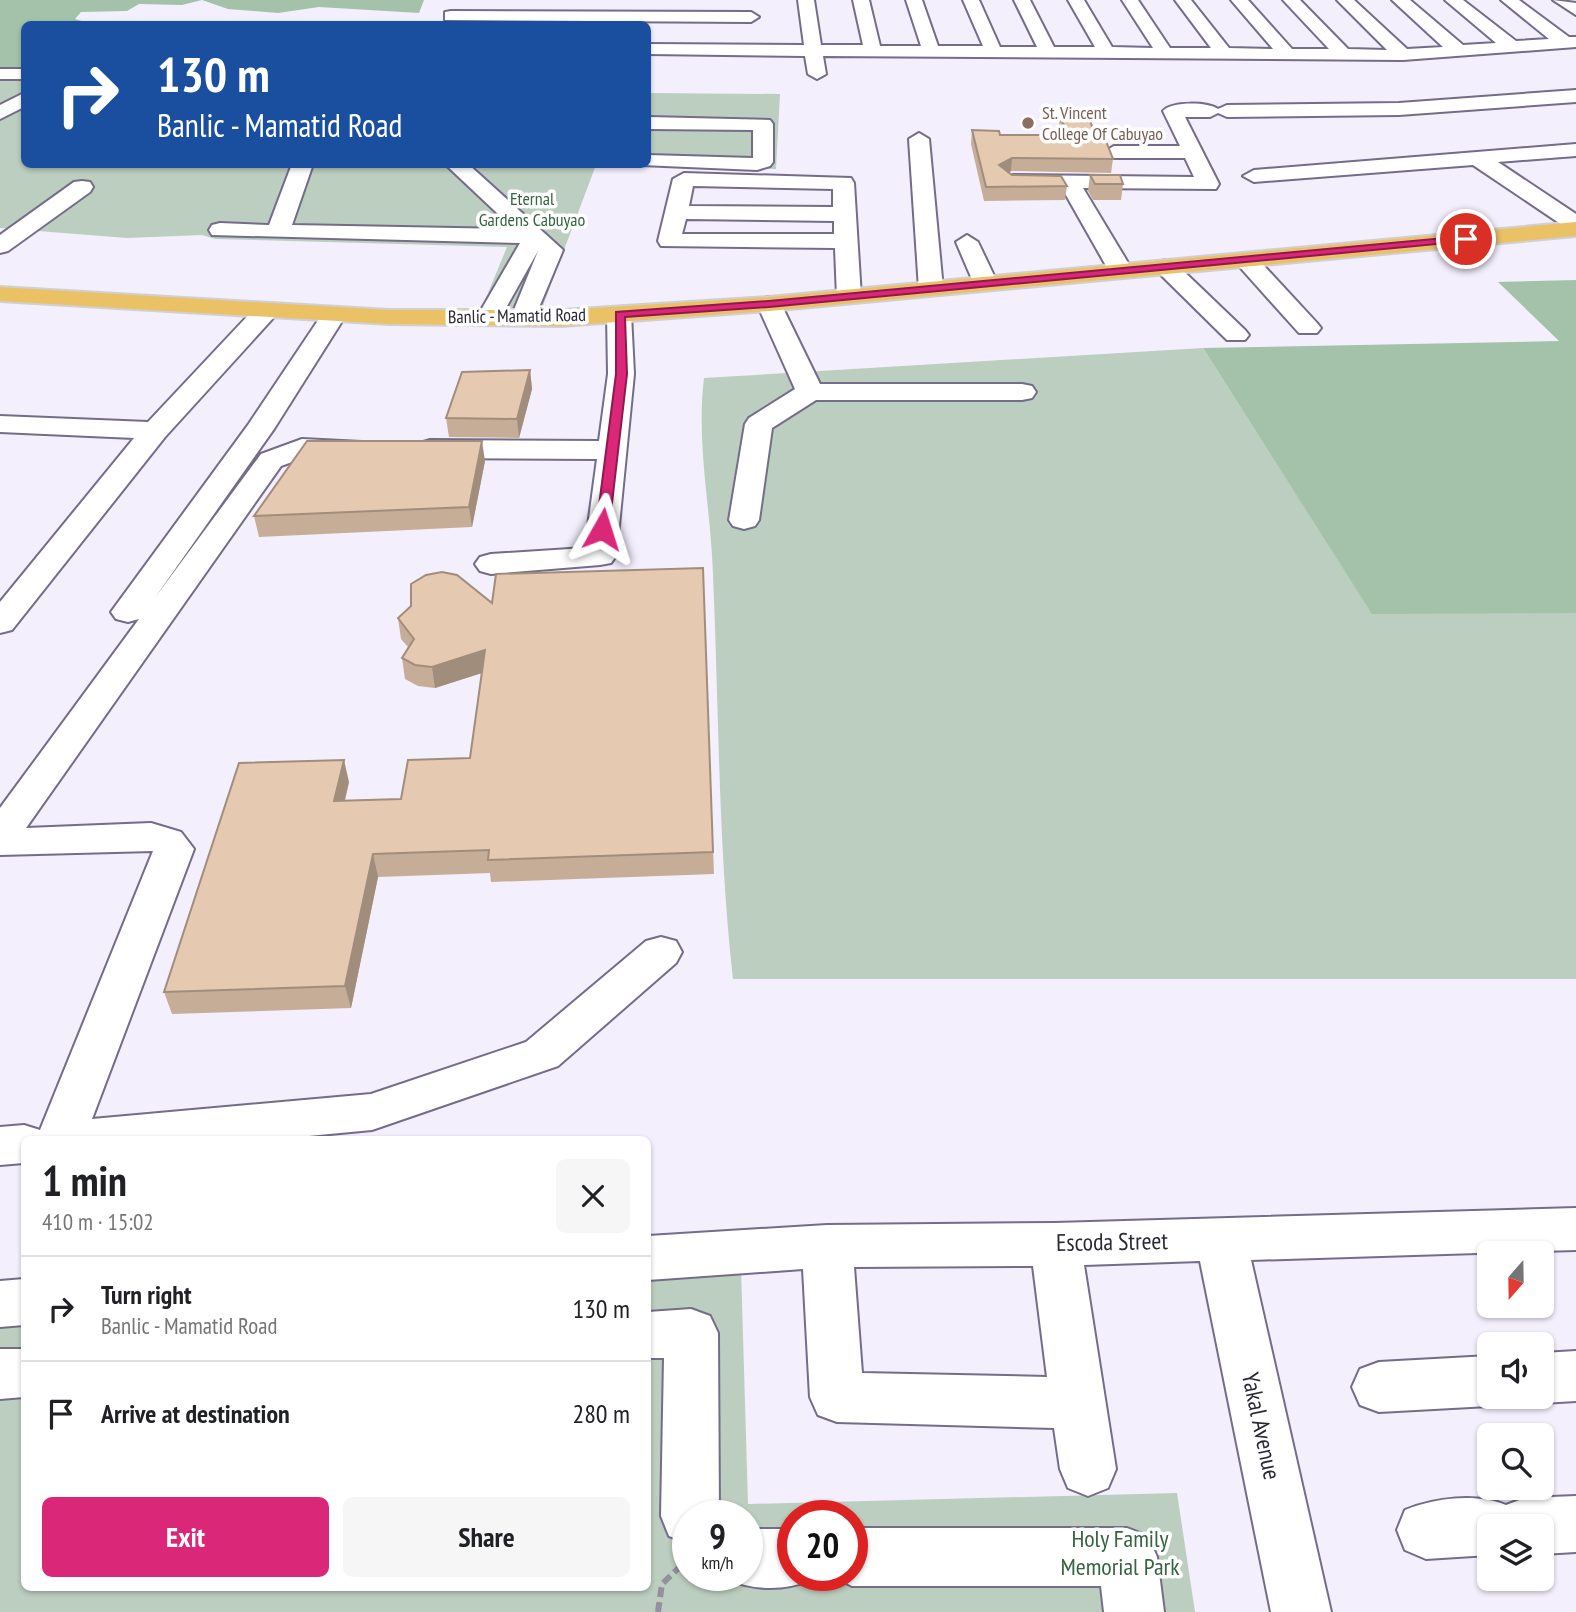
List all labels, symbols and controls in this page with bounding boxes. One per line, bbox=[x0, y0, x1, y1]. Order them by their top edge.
text: 130 m bbox=[157, 42, 270, 106]
icon: right bbox=[42, 49, 133, 140]
place label: St. Vincent College Of Cabuyao bbox=[1042, 101, 1163, 145]
text: Banlic - Mamatid Road bbox=[157, 104, 402, 146]
marker: St. Vincent College Of Cabuyao bbox=[1020, 115, 1036, 131]
park label: Eternal Gardens Cabuyao bbox=[479, 187, 586, 231]
pin bbox=[1436, 209, 1496, 269]
icon: arrive bbox=[1447, 220, 1485, 258]
street label: Banlic - Mamatid Road bbox=[448, 303, 586, 328]
position arrow bbox=[565, 492, 639, 566]
text: 1 min bbox=[42, 1153, 127, 1208]
button: close bbox=[556, 1159, 630, 1233]
text: 410 m · 15:02 bbox=[42, 1207, 154, 1236]
street label: Escoda Street bbox=[1056, 1225, 1168, 1258]
north arrow bbox=[1477, 1241, 1554, 1318]
map controls bbox=[1477, 1241, 1554, 1591]
text: Turn right bbox=[101, 1278, 192, 1311]
icon: right bbox=[42, 1290, 80, 1328]
text: 130 m bbox=[572, 1292, 630, 1325]
text: Banlic - Mamatid Road bbox=[101, 1311, 277, 1340]
button: sound bbox=[1477, 1332, 1554, 1409]
street label: Yakal Avenue bbox=[1235, 1369, 1288, 1482]
icon: arrive bbox=[42, 1395, 80, 1433]
text: Arrive at destination bbox=[101, 1397, 290, 1430]
text: 280 m bbox=[572, 1397, 630, 1430]
button: search bbox=[1477, 1423, 1554, 1500]
button: Exit bbox=[42, 1497, 329, 1577]
button: Share bbox=[343, 1497, 630, 1577]
speed limit sign: 20 bbox=[777, 1500, 868, 1591]
text: 9 bbox=[709, 1513, 726, 1559]
button: layers bbox=[1477, 1514, 1554, 1591]
park label: Holy Family Memorial Park bbox=[1061, 1523, 1180, 1582]
text: km/h bbox=[702, 1551, 733, 1574]

